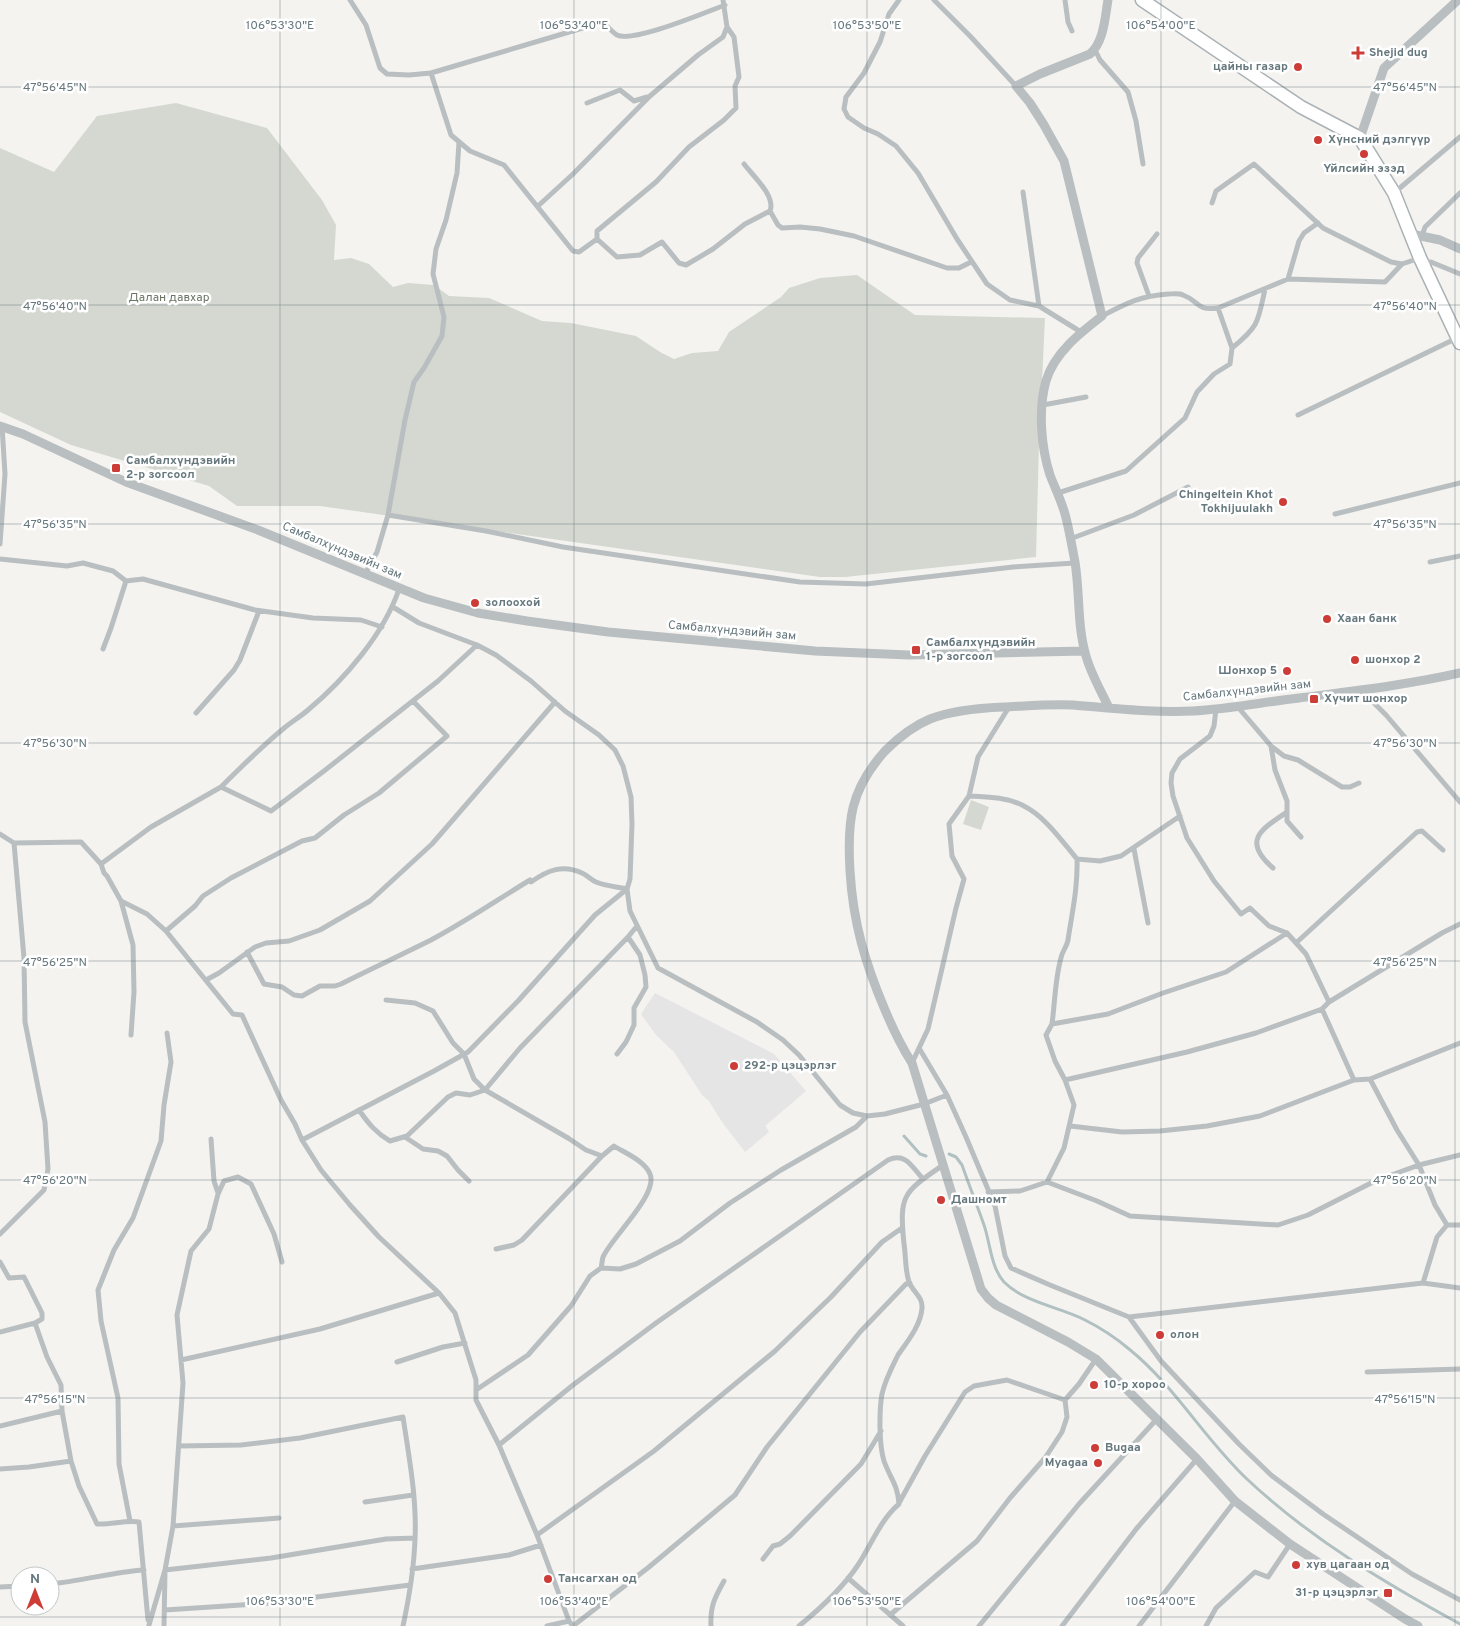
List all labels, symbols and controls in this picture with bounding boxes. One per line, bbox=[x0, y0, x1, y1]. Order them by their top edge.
text: 106°53'30"E bbox=[246, 18, 314, 34]
text: 106°53'40"E bbox=[540, 18, 608, 34]
text: 106°53'50"E bbox=[833, 18, 901, 34]
text: 106°54'00"E bbox=[1126, 18, 1196, 34]
place label: Shejid dug bbox=[1369, 45, 1428, 61]
marker: Shejid dug bbox=[1351, 46, 1365, 60]
place label: цайны газар bbox=[1213, 59, 1288, 75]
marker: цайны газар bbox=[1292, 61, 1304, 73]
text: 47°56'45"N bbox=[23, 80, 87, 96]
text: 47°56'45"N bbox=[1373, 80, 1437, 96]
place label: Хүнсний дэлгүүр bbox=[1328, 132, 1431, 148]
marker: Хүнсний дэлгүүр bbox=[1312, 134, 1324, 146]
marker: Үйлсийн эзэд bbox=[1358, 148, 1370, 160]
place label: Үйлсийн эзэд bbox=[1323, 161, 1405, 177]
park label: Далан давхар bbox=[129, 290, 210, 306]
text: 47°56'40"N bbox=[23, 299, 87, 315]
text: 47°56'40"N bbox=[1373, 299, 1437, 315]
place label: Самбалхүндэвийн 2-р зогсоол bbox=[126, 453, 236, 483]
marker: Самбалхүндэвийн 2-р зогсоол bbox=[110, 462, 122, 474]
place label: Chingeltein Khot Tokhijuulakh bbox=[1179, 487, 1273, 517]
marker: Chingeltein Khot Tokhijuulakh bbox=[1277, 496, 1289, 508]
text: 47°56'35"N bbox=[23, 517, 87, 533]
text: 47°56'35"N bbox=[1373, 517, 1437, 533]
street label: Самбалхүндэвийн зам bbox=[280, 519, 404, 583]
place label: золоохой bbox=[485, 595, 540, 611]
marker: золоохой bbox=[469, 597, 481, 609]
place label: Хаан банк bbox=[1337, 611, 1397, 627]
marker: Хаан банк bbox=[1321, 613, 1333, 625]
street label: Самбалхүндэвийн зам bbox=[667, 617, 797, 645]
place label: Самбалхүндэвийн 1-р зогсоол bbox=[926, 635, 1036, 665]
marker: Самбалхүндэвийн 1-р зогсоол bbox=[910, 644, 922, 656]
place label: шонхор 2 bbox=[1365, 652, 1421, 668]
marker: шонхор 2 bbox=[1349, 654, 1361, 666]
place label: Шонхор 5 bbox=[1218, 663, 1277, 679]
marker: Шонхор 5 bbox=[1281, 665, 1293, 677]
street label: Самбалхүндэвийн зам bbox=[1182, 676, 1312, 706]
place label: Хүчит шонхор bbox=[1324, 691, 1408, 707]
marker: Хүчит шонхор bbox=[1308, 693, 1320, 705]
text: 47°56'30"N bbox=[23, 736, 87, 752]
text: 47°56'30"N bbox=[1373, 736, 1437, 752]
text: 47°56'25"N bbox=[23, 955, 87, 971]
text: 47°56'25"N bbox=[1373, 955, 1437, 971]
place label: 292-р цэцэрлэг bbox=[744, 1058, 837, 1074]
marker: 292-р цэцэрлэг bbox=[728, 1060, 740, 1072]
text: 47°56'20"N bbox=[23, 1173, 87, 1189]
text: 47°56'20"N bbox=[1373, 1173, 1437, 1189]
place label: Дашномт bbox=[951, 1192, 1007, 1208]
marker: Дашномт bbox=[935, 1194, 947, 1206]
place label: олон bbox=[1170, 1327, 1199, 1343]
marker: олон bbox=[1154, 1329, 1166, 1341]
place label: 10-р хороо bbox=[1104, 1377, 1166, 1393]
marker: 10-р хороо bbox=[1088, 1379, 1100, 1391]
text: 47°56'15"N bbox=[25, 1392, 85, 1408]
text: 47°56'15"N bbox=[1375, 1392, 1435, 1408]
place label: Bugaa bbox=[1105, 1440, 1141, 1456]
marker: Bugaa bbox=[1089, 1442, 1101, 1454]
place label: Myagaa bbox=[1045, 1455, 1088, 1471]
marker: Myagaa bbox=[1092, 1457, 1104, 1469]
place label: хув цагаан од bbox=[1306, 1557, 1389, 1573]
marker: хув цагаан од bbox=[1290, 1559, 1302, 1571]
north arrow bbox=[10, 1566, 60, 1616]
text: N bbox=[30, 1571, 40, 1588]
place label: Тансагхан од bbox=[558, 1571, 637, 1587]
marker: Тансагхан од bbox=[542, 1573, 554, 1585]
place label: 31-р цэцэрлэг bbox=[1295, 1585, 1378, 1601]
marker: 31-р цэцэрлэг bbox=[1382, 1587, 1394, 1599]
text: 106°53'30"E bbox=[246, 1594, 314, 1610]
text: 106°53'40"E bbox=[540, 1594, 608, 1610]
text: 106°53'50"E bbox=[833, 1594, 901, 1610]
text: 106°54'00"E bbox=[1126, 1594, 1196, 1610]

